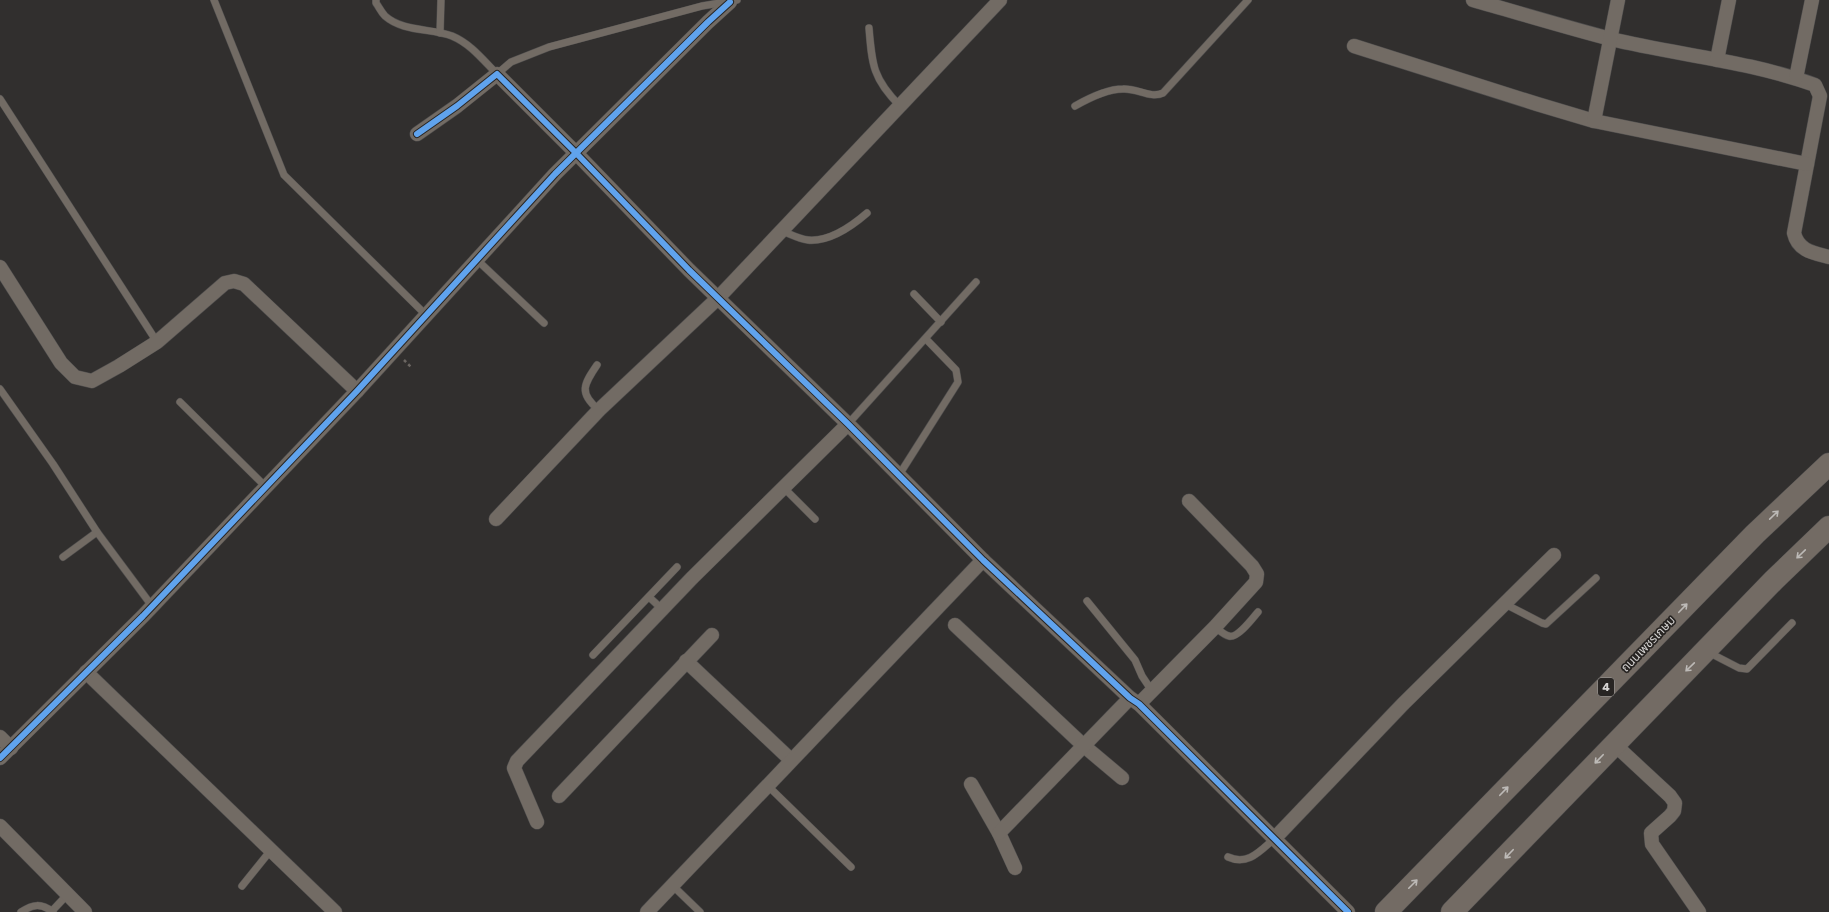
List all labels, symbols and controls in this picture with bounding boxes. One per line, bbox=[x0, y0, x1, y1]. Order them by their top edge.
one-way arrow bbox=[1769, 511, 1779, 520]
one-way arrow bbox=[1796, 550, 1806, 559]
one-way arrow bbox=[1678, 603, 1688, 613]
street label: ถนนเพชรเกษม bbox=[1618, 613, 1678, 675]
one-way arrow bbox=[1685, 662, 1695, 672]
road number: 4 bbox=[1598, 678, 1614, 696]
one-way arrow bbox=[1594, 754, 1603, 764]
one-way arrow bbox=[1499, 786, 1509, 796]
one-way arrow bbox=[1505, 848, 1514, 858]
one-way arrow bbox=[1408, 879, 1418, 889]

